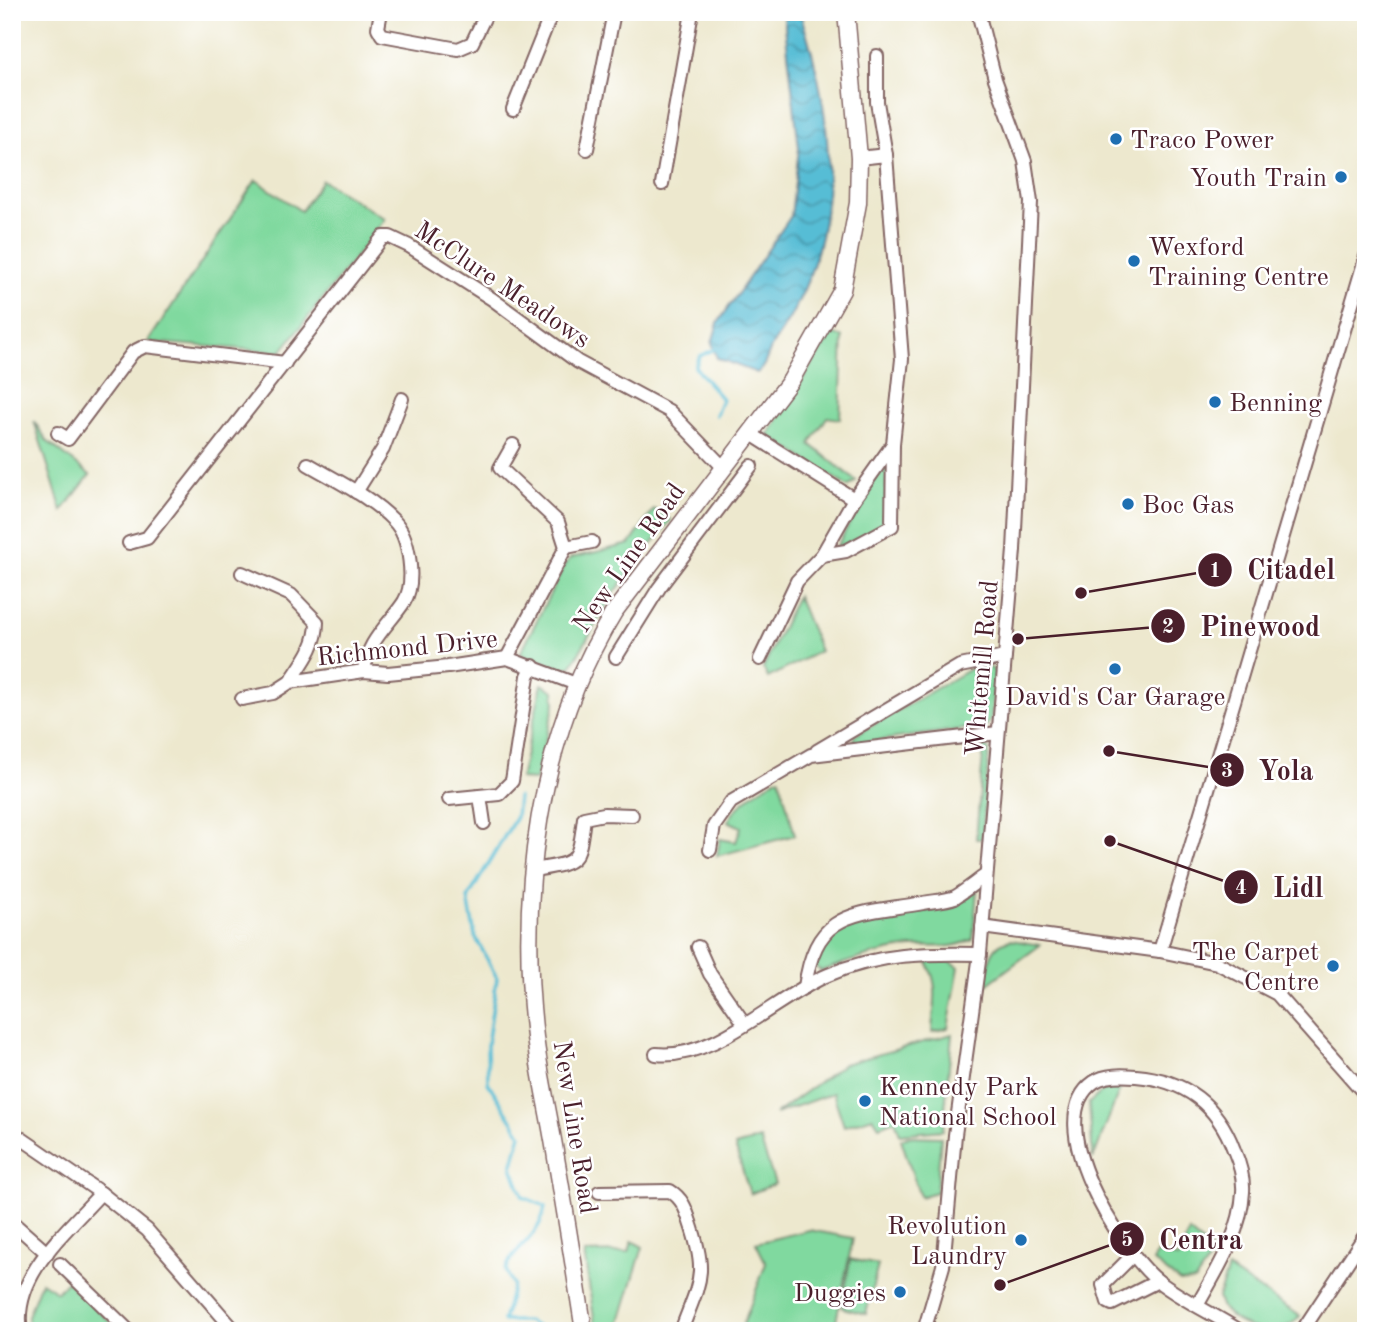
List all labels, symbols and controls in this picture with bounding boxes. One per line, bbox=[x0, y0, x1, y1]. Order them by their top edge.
place label: Traco Power bbox=[1130, 128, 1274, 154]
marker: Traco Power bbox=[1108, 131, 1124, 147]
place label: Youth Train bbox=[1190, 166, 1327, 192]
marker: Youth Train bbox=[1333, 169, 1349, 185]
street label: McClure Meadows bbox=[409, 217, 594, 354]
place label: Wexford Training Centre bbox=[1148, 235, 1329, 291]
marker: Wexford Training Centre bbox=[1126, 253, 1142, 269]
place label: Benning bbox=[1229, 391, 1322, 417]
marker: Benning bbox=[1207, 394, 1223, 410]
street label: New Line Road bbox=[569, 479, 691, 637]
place label: Boc Gas bbox=[1142, 493, 1234, 519]
marker: Boc Gas bbox=[1120, 496, 1136, 512]
callout: Citadel bbox=[1198, 545, 1349, 594]
text: Citadel bbox=[1247, 558, 1335, 586]
text: 1 bbox=[1209, 561, 1221, 582]
street label: Whitemill Road bbox=[962, 579, 1004, 757]
callout: Pinewood bbox=[1151, 601, 1334, 650]
text: Pinewood bbox=[1200, 615, 1320, 643]
text: 2 bbox=[1162, 617, 1174, 638]
street label: Richmond Drive bbox=[315, 627, 499, 671]
marker: David's Car Garage bbox=[1107, 661, 1123, 677]
place label: David's Car Garage bbox=[1005, 685, 1225, 711]
callout: Yola bbox=[1209, 745, 1328, 794]
text: Yola bbox=[1258, 759, 1314, 787]
text: 3 bbox=[1221, 761, 1233, 782]
callout: Lidl bbox=[1224, 862, 1337, 911]
text: Lidl bbox=[1273, 876, 1324, 904]
text: 4 bbox=[1235, 878, 1247, 899]
place label: The Carpet Centre bbox=[1192, 940, 1319, 996]
marker: The Carpet Centre bbox=[1325, 958, 1341, 974]
street label: New Line Road bbox=[547, 1039, 601, 1216]
place label: Kennedy Park National School bbox=[879, 1075, 1056, 1131]
marker: Kennedy Park National School bbox=[857, 1093, 873, 1109]
place label: Revolution Laundry bbox=[887, 1214, 1007, 1270]
callout: Centra bbox=[1110, 1214, 1257, 1263]
text: Centra bbox=[1159, 1228, 1243, 1256]
text: 5 bbox=[1121, 1230, 1133, 1251]
marker: Revolution Laundry bbox=[1013, 1232, 1029, 1248]
place label: Duggies bbox=[793, 1281, 886, 1307]
marker: Duggies bbox=[892, 1284, 908, 1300]

